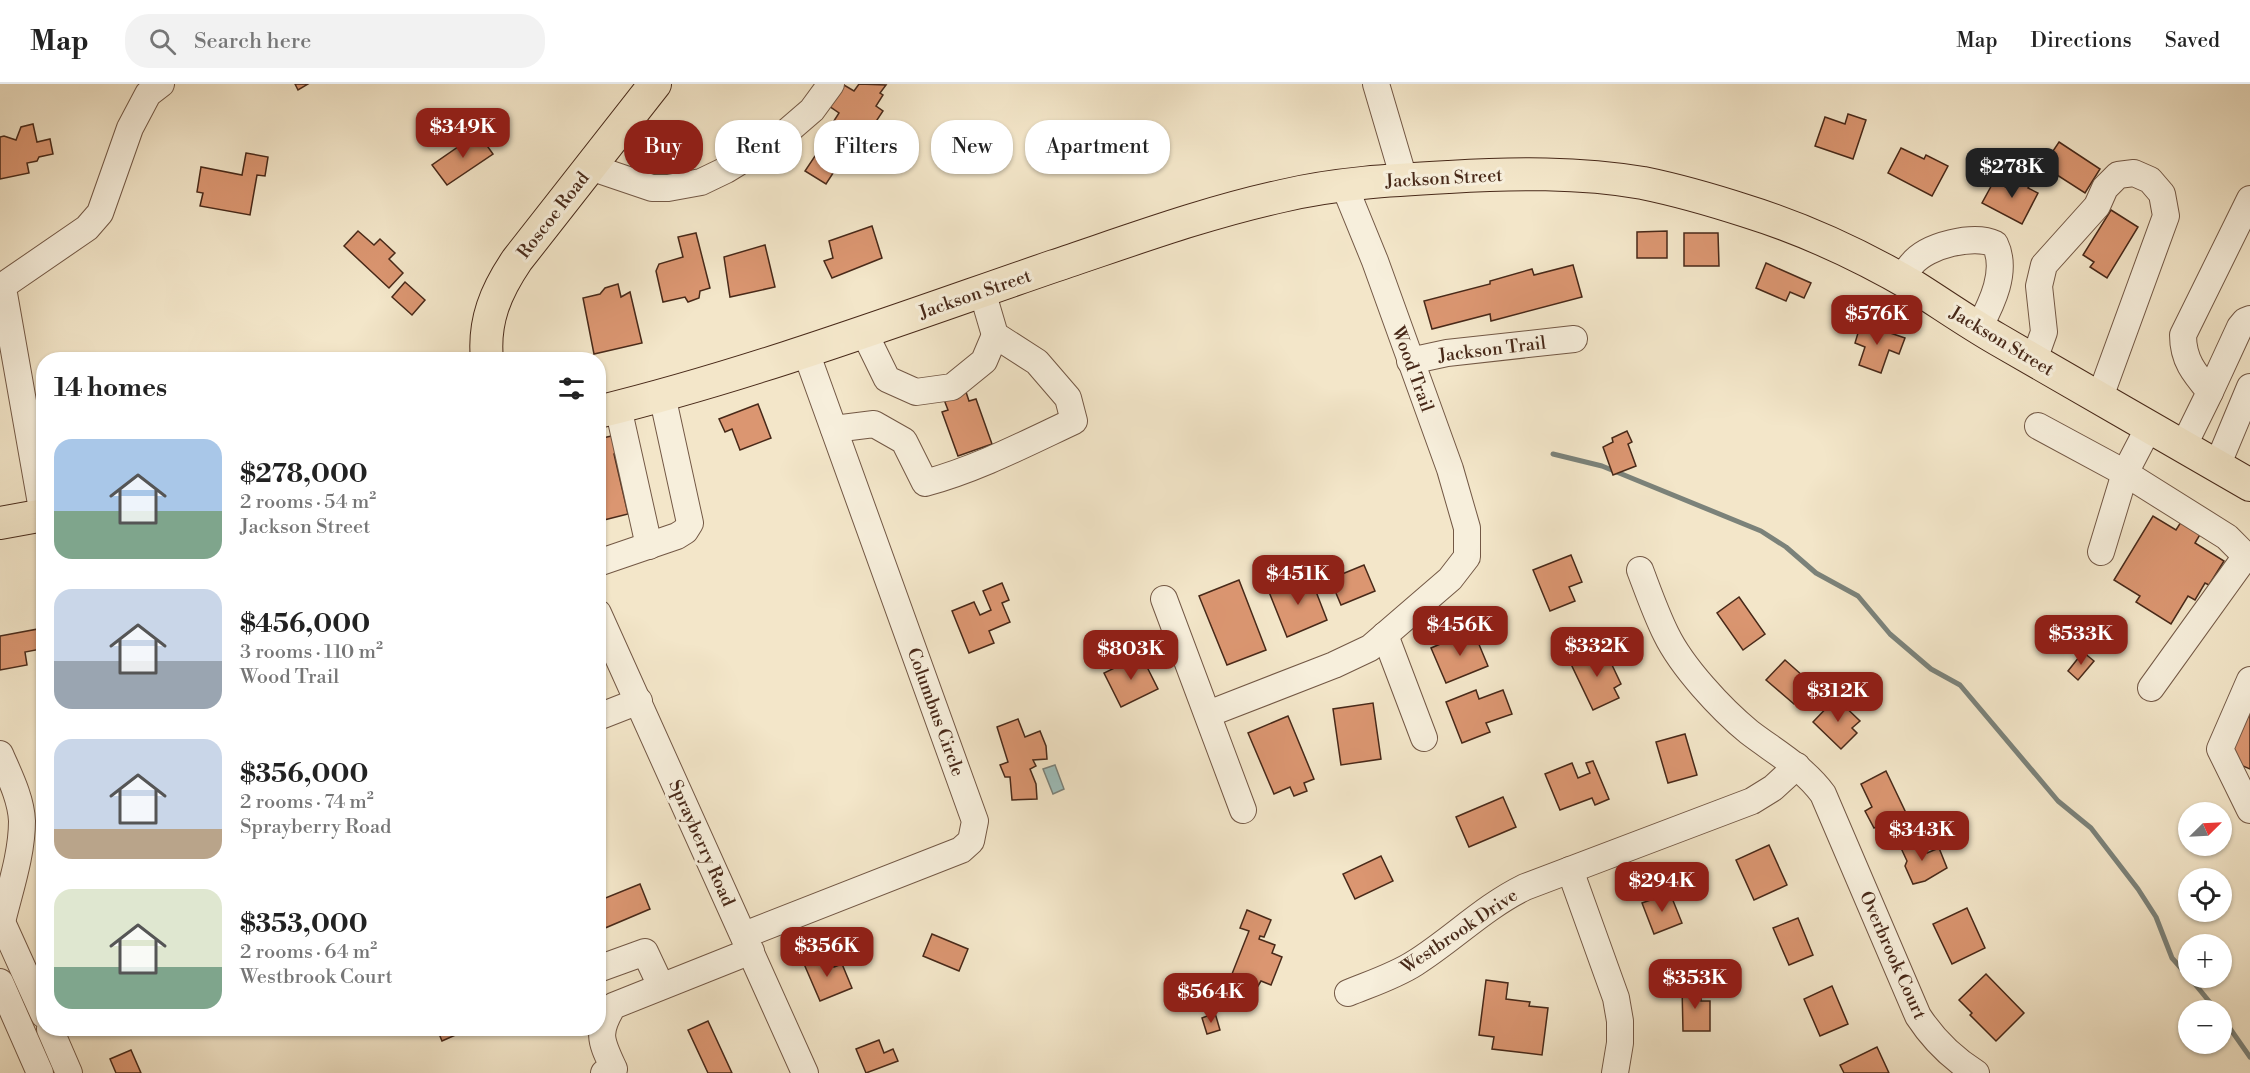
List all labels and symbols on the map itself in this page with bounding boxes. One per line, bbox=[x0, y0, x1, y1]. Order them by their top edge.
pin: $349K bbox=[421, 108, 505, 159]
pin: $278K bbox=[1970, 148, 2054, 199]
street label: Jackson Street bbox=[1384, 164, 1504, 193]
street label: Roscoe Road bbox=[512, 167, 595, 263]
street label: Jackson Street bbox=[915, 264, 1035, 325]
pin: $576K bbox=[1835, 295, 1919, 346]
street label: Jackson Street bbox=[1945, 301, 2058, 382]
street label: Wood Trail bbox=[1386, 322, 1439, 416]
street label: Jackson Trail bbox=[1436, 331, 1548, 368]
pin: $451K bbox=[1256, 555, 1340, 606]
pin: $456K bbox=[1418, 606, 1502, 657]
pin: $533K bbox=[2039, 615, 2123, 666]
pin: $332K bbox=[1555, 627, 1639, 678]
pin: $803K bbox=[1089, 630, 1173, 681]
street label: Columbus Circle bbox=[902, 645, 969, 780]
pin: $312K bbox=[1796, 672, 1880, 723]
street label: Sprayberry Road bbox=[663, 776, 740, 911]
north arrow bbox=[2178, 802, 2232, 856]
pin: $343K bbox=[1880, 811, 1964, 862]
pin: $294K bbox=[1620, 862, 1704, 913]
street label: Westbrook Drive bbox=[1396, 884, 1522, 979]
street label: Overbrook Court bbox=[1854, 887, 1931, 1023]
pin: $356K bbox=[785, 927, 869, 978]
pin: $353K bbox=[1653, 959, 1737, 1010]
pin: $564K bbox=[1169, 973, 1253, 1024]

